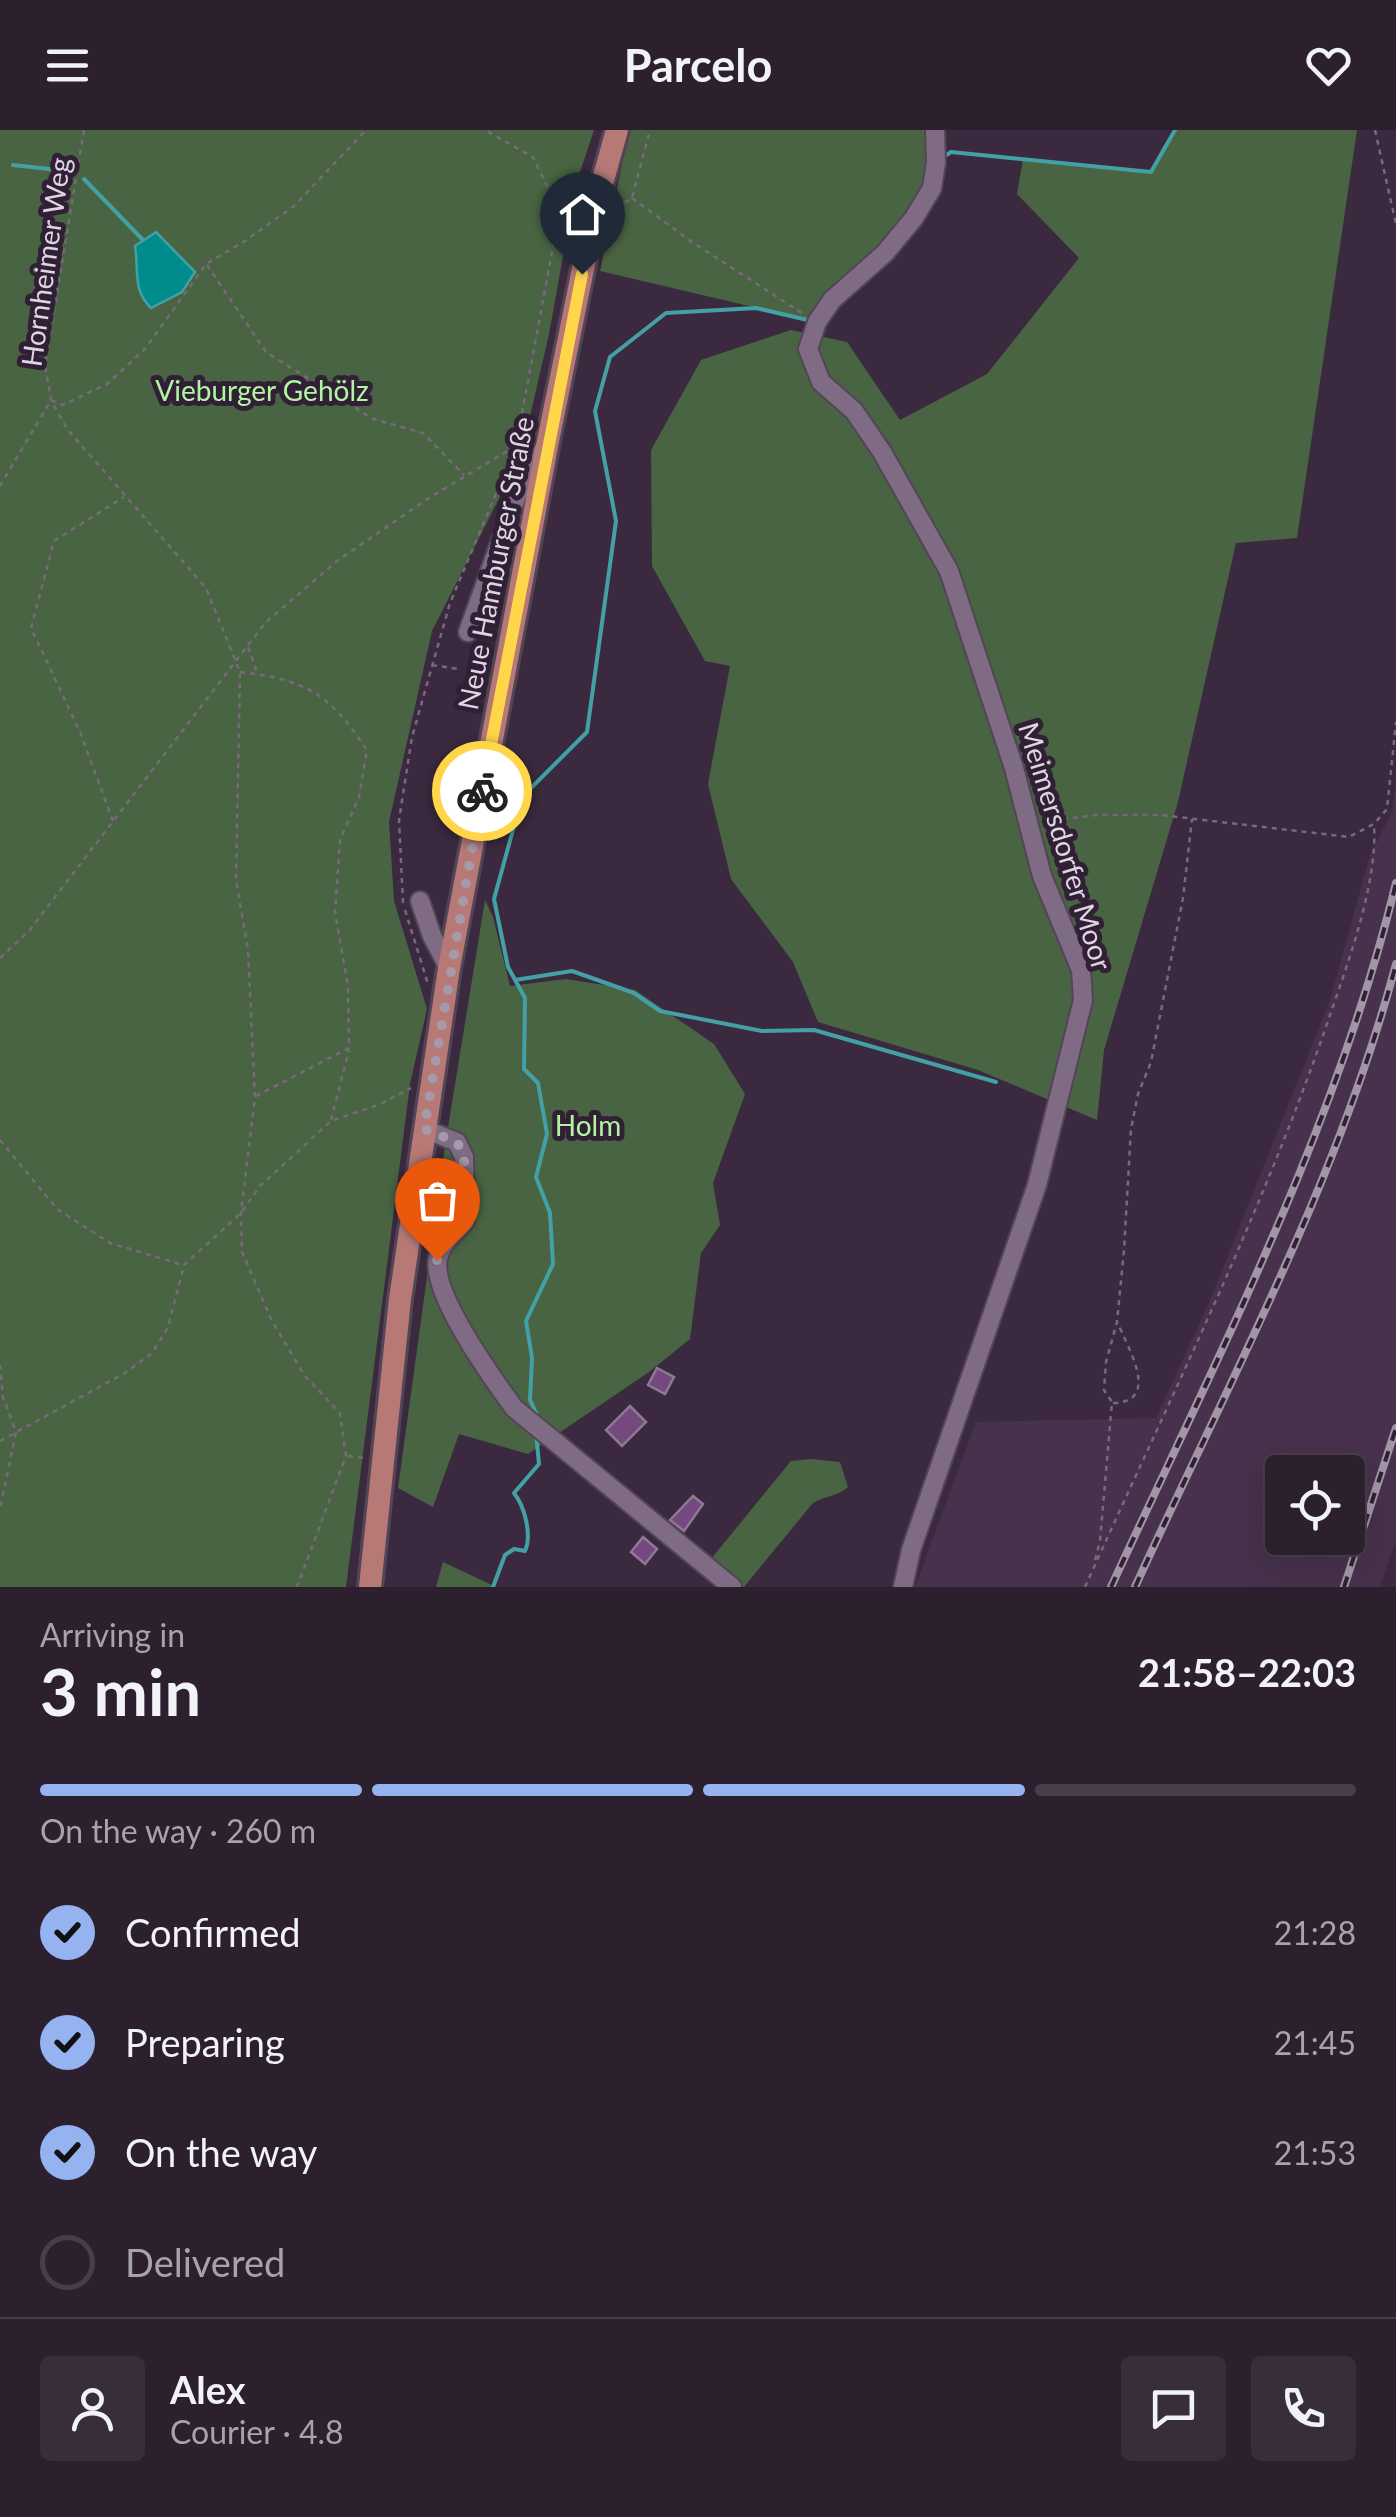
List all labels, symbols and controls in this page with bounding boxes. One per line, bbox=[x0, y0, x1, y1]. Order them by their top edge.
icon: menu bbox=[40, 38, 95, 93]
text: Parcelo bbox=[624, 38, 772, 92]
icon: heart bbox=[1301, 38, 1356, 93]
street label: Hornheimer Weg bbox=[14, 155, 76, 369]
pin bbox=[540, 172, 625, 275]
icon: home bbox=[555, 187, 610, 242]
park label: Vieburger Gehölz bbox=[155, 373, 369, 407]
street label: Neue Hamburger Straße bbox=[450, 414, 540, 712]
street label: Meimersdorfer Moor bbox=[1012, 718, 1120, 974]
courier bbox=[432, 741, 532, 841]
icon: bike bbox=[455, 764, 510, 819]
park label: Holm bbox=[555, 1108, 621, 1142]
pin bbox=[395, 1158, 480, 1261]
icon: bag bbox=[410, 1173, 465, 1228]
map controls bbox=[1265, 1455, 1365, 1555]
button: locate bbox=[1265, 1455, 1365, 1555]
text: Arriving in bbox=[40, 1615, 185, 1654]
text: 21:58–22:03 bbox=[1138, 1649, 1356, 1695]
text: 3 min bbox=[40, 1652, 201, 1730]
text: On the way · 260 m bbox=[40, 1811, 316, 1850]
icon: check bbox=[40, 1905, 95, 1960]
text: Confirmed bbox=[125, 1909, 301, 1955]
text: 21:28 bbox=[1274, 1913, 1356, 1952]
icon: check bbox=[40, 2015, 95, 2070]
text: Preparing bbox=[125, 2019, 285, 2065]
text: 21:45 bbox=[1274, 2023, 1356, 2062]
icon: check bbox=[40, 2125, 95, 2180]
text: On the way bbox=[125, 2129, 317, 2175]
text: 21:53 bbox=[1274, 2133, 1356, 2172]
text: Delivered bbox=[125, 2239, 285, 2285]
button: person bbox=[40, 2356, 145, 2461]
button: chat bbox=[1121, 2356, 1226, 2461]
button: phone bbox=[1251, 2356, 1356, 2461]
text: Alex bbox=[170, 2366, 246, 2412]
text: Courier · 4.8 bbox=[170, 2412, 344, 2451]

